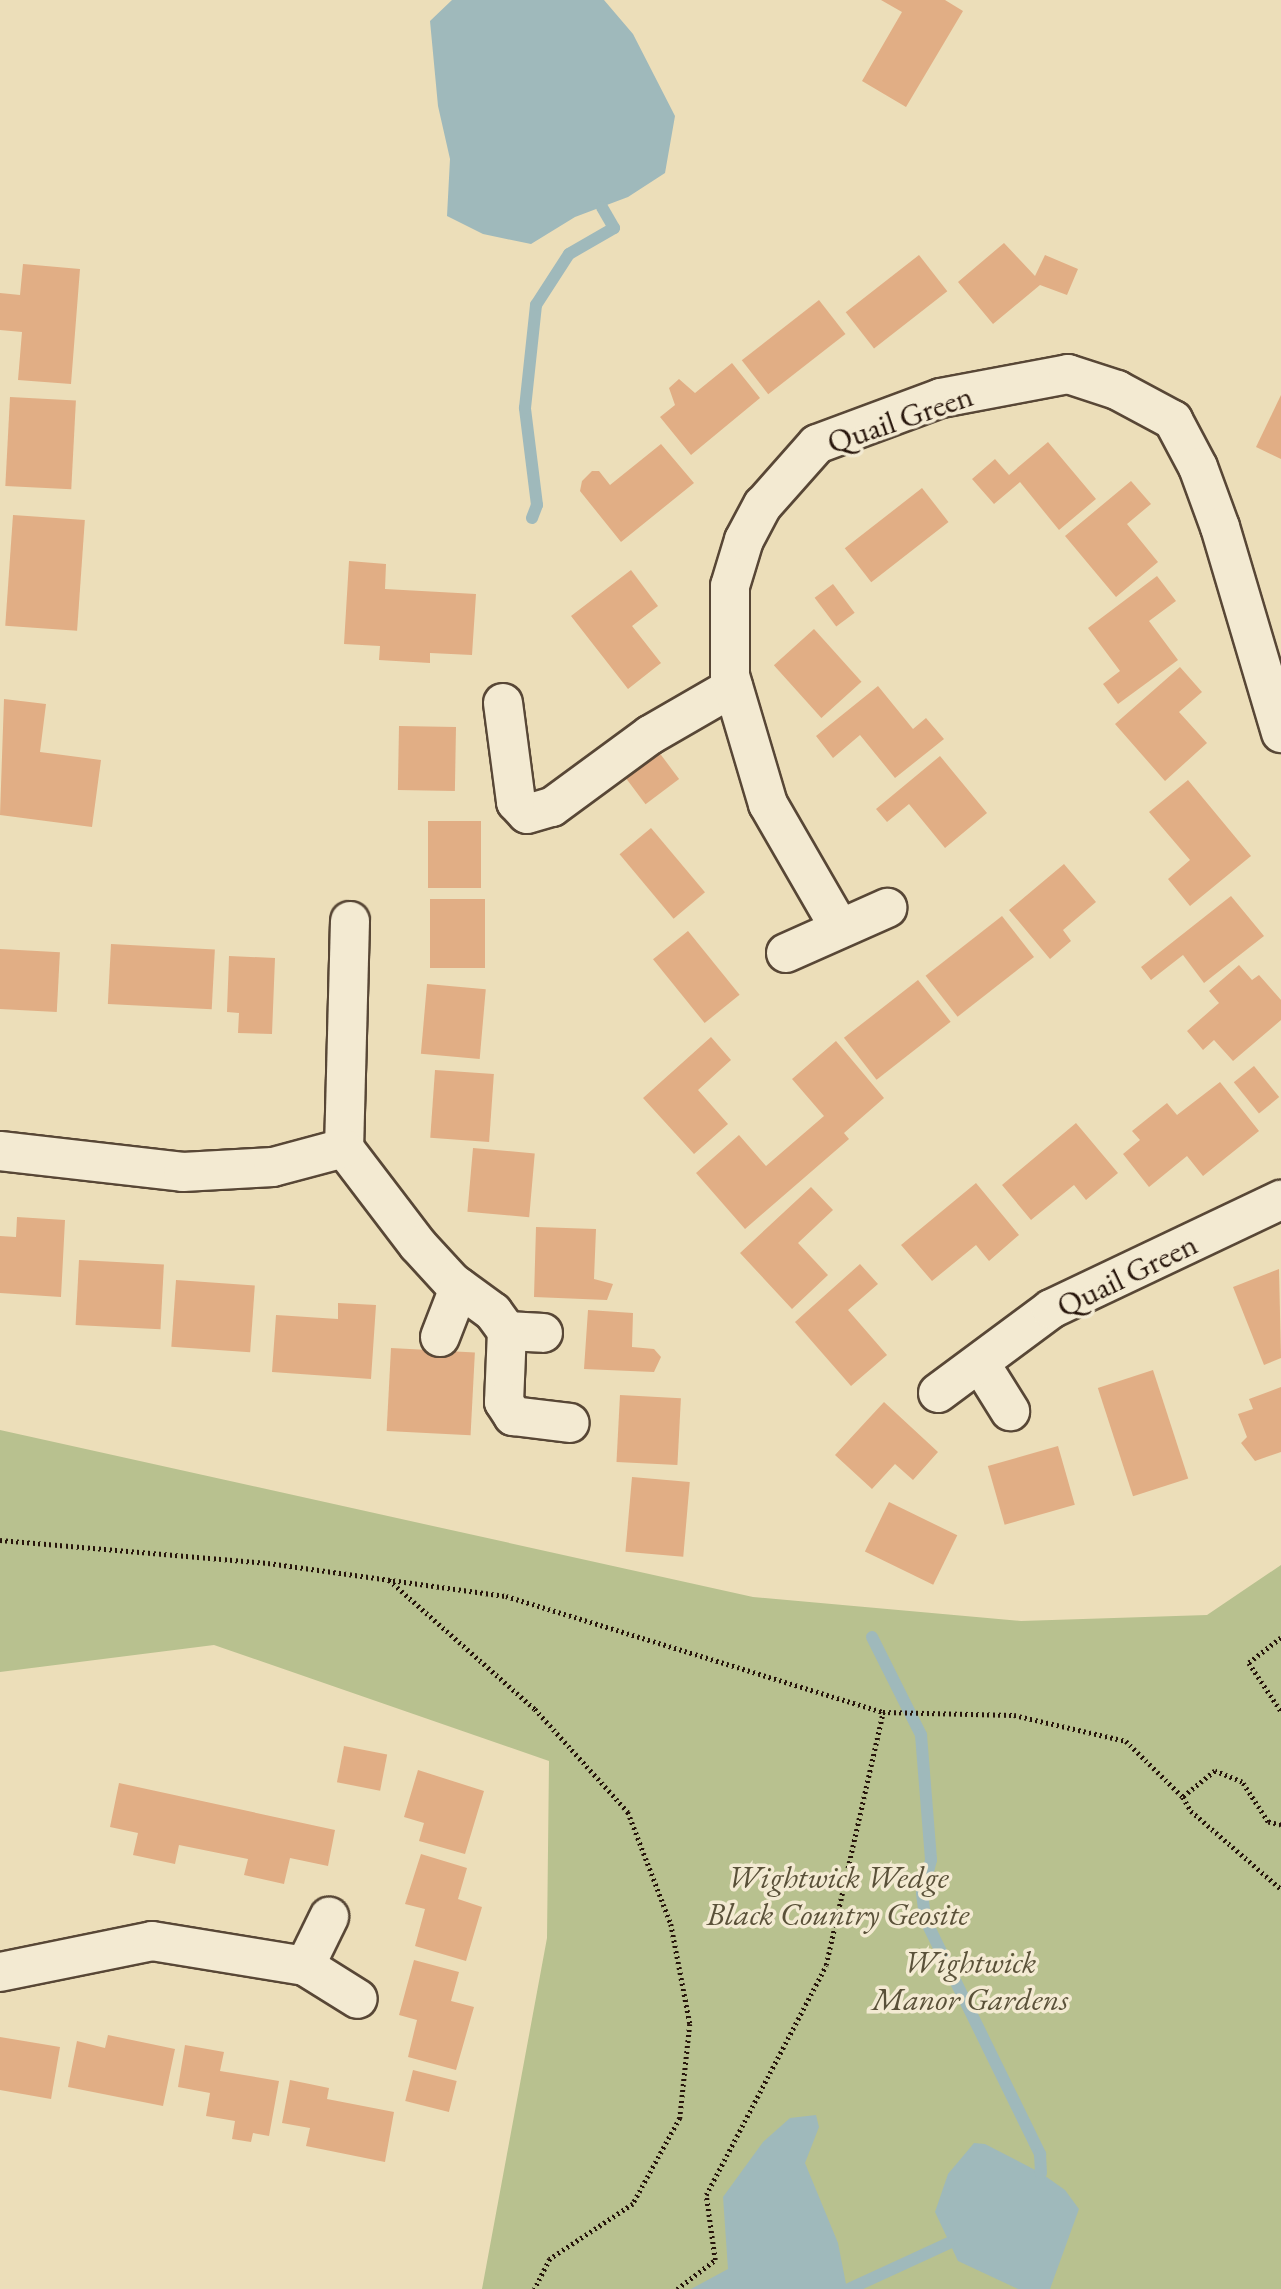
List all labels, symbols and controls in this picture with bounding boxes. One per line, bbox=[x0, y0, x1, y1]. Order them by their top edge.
street label: Quail Green bbox=[822, 376, 978, 462]
street label: Quail Green bbox=[1050, 1225, 1204, 1325]
park label: Wightwick Wedge Black Country Geosite bbox=[707, 1859, 969, 1934]
park label: Wightwick Manor Gardens bbox=[872, 1944, 1068, 2019]

